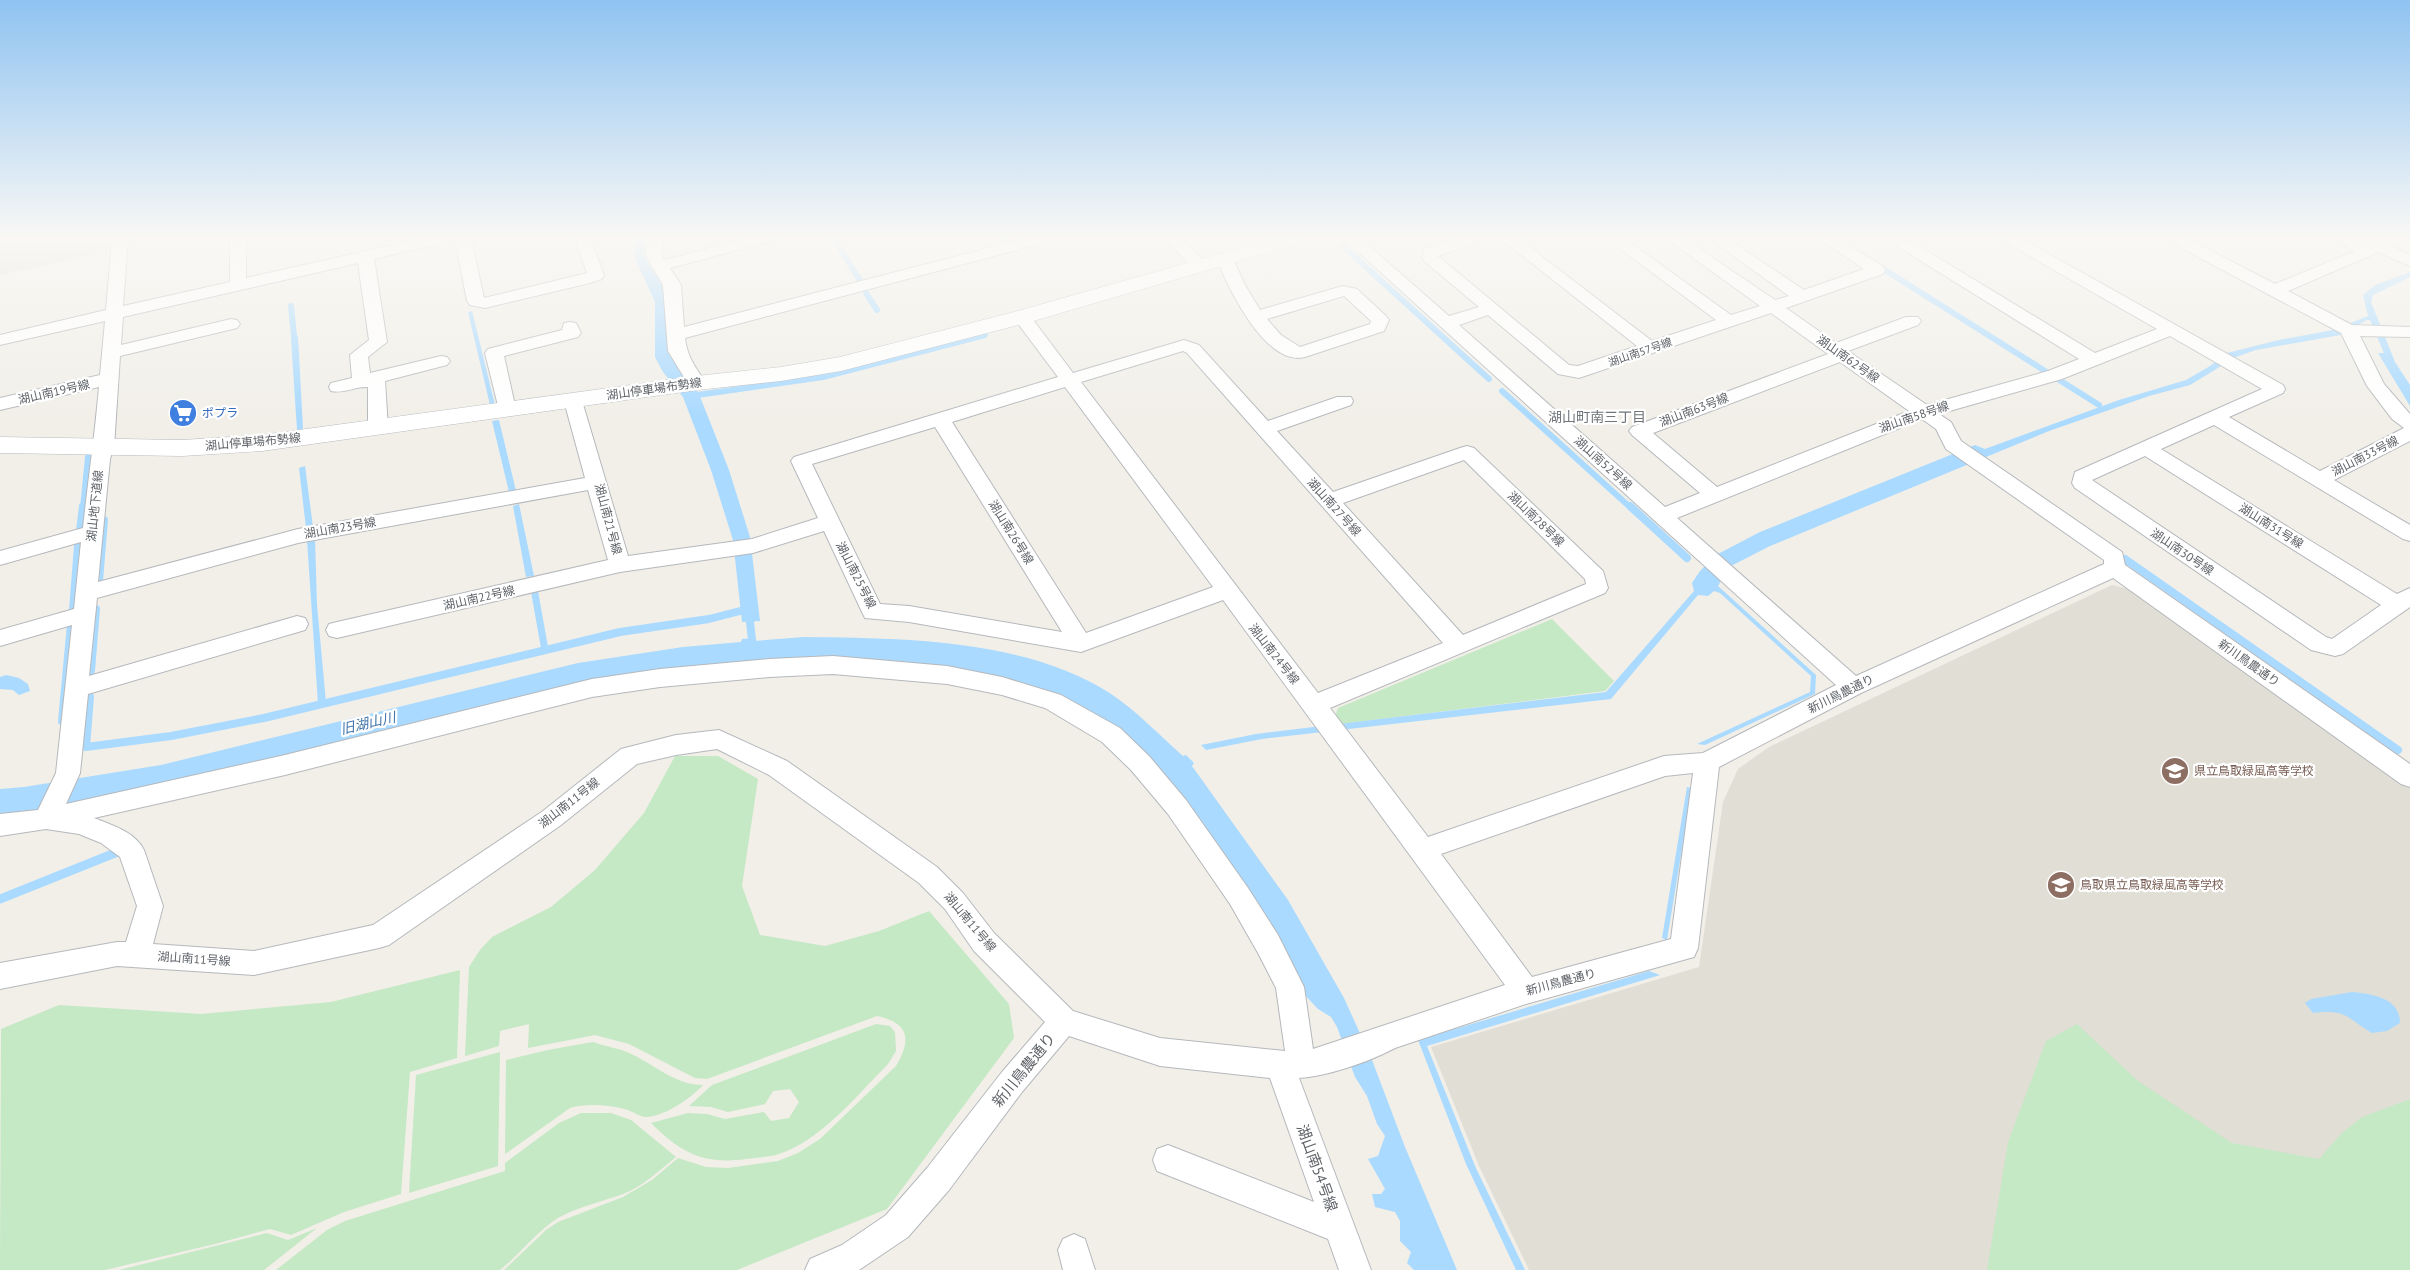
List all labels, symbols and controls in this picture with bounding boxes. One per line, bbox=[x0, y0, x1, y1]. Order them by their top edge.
street label: 湖山南62号線 bbox=[1814, 331, 1883, 386]
street label: 湖山南57号線 bbox=[1606, 334, 1674, 370]
street label: 湖山停車場布勢線 bbox=[605, 374, 703, 403]
street label: 湖山南19号線 bbox=[17, 376, 91, 407]
street label: 湖山南63号線 bbox=[1657, 389, 1731, 430]
supermarket icon: ポプラ bbox=[168, 398, 198, 428]
street label: 湖山南58号線 bbox=[1877, 398, 1951, 436]
place label: ポプラ bbox=[202, 405, 238, 420]
district label: 湖山町南三丁目 bbox=[1548, 408, 1646, 426]
street label: 湖山停車場布勢線 bbox=[204, 430, 301, 453]
street label: 湖山南33号線 bbox=[2329, 432, 2401, 479]
street label: 湖山南52号線 bbox=[1571, 433, 1636, 493]
street label: 湖山地下道線 bbox=[83, 469, 106, 543]
street label: 湖山南27号線 bbox=[1304, 474, 1364, 539]
street label: 湖山南21号線 bbox=[592, 482, 625, 556]
street label: 湖山南28号線 bbox=[1505, 488, 1568, 549]
street label: 湖山南26号線 bbox=[986, 497, 1037, 567]
street label: 湖山南31号線 bbox=[2236, 500, 2306, 551]
street label: 湖山南23号線 bbox=[303, 514, 377, 541]
street label: 湖山南30号線 bbox=[2148, 525, 2217, 578]
street label: 湖山南25号線 bbox=[833, 539, 880, 611]
street label: 湖山南22号線 bbox=[442, 582, 516, 613]
street label: 湖山南24号線 bbox=[1246, 620, 1303, 687]
street label: 新川鳥農通り bbox=[2215, 636, 2283, 689]
street label: 新川鳥農通り bbox=[1805, 671, 1876, 716]
water label: 旧湖山川 bbox=[339, 707, 399, 738]
school or university icon: 県立鳥取緑風高等学校 bbox=[2160, 756, 2190, 786]
place label: 県立鳥取緑風高等学校 bbox=[2194, 763, 2314, 778]
street label: 湖山南11号線 bbox=[535, 774, 602, 831]
school or university icon: 鳥取県立鳥取緑風高等学校 bbox=[2046, 870, 2076, 900]
place label: 鳥取県立鳥取緑風高等学校 bbox=[2080, 877, 2224, 892]
street label: 湖山南11号線 bbox=[941, 889, 1000, 954]
street label: 湖山南11号線 bbox=[157, 948, 231, 969]
street label: 新川鳥農通り bbox=[1524, 965, 1598, 998]
street label: 新川鳥農通り bbox=[988, 1029, 1059, 1111]
street label: 湖山南54号線 bbox=[1293, 1122, 1342, 1214]

